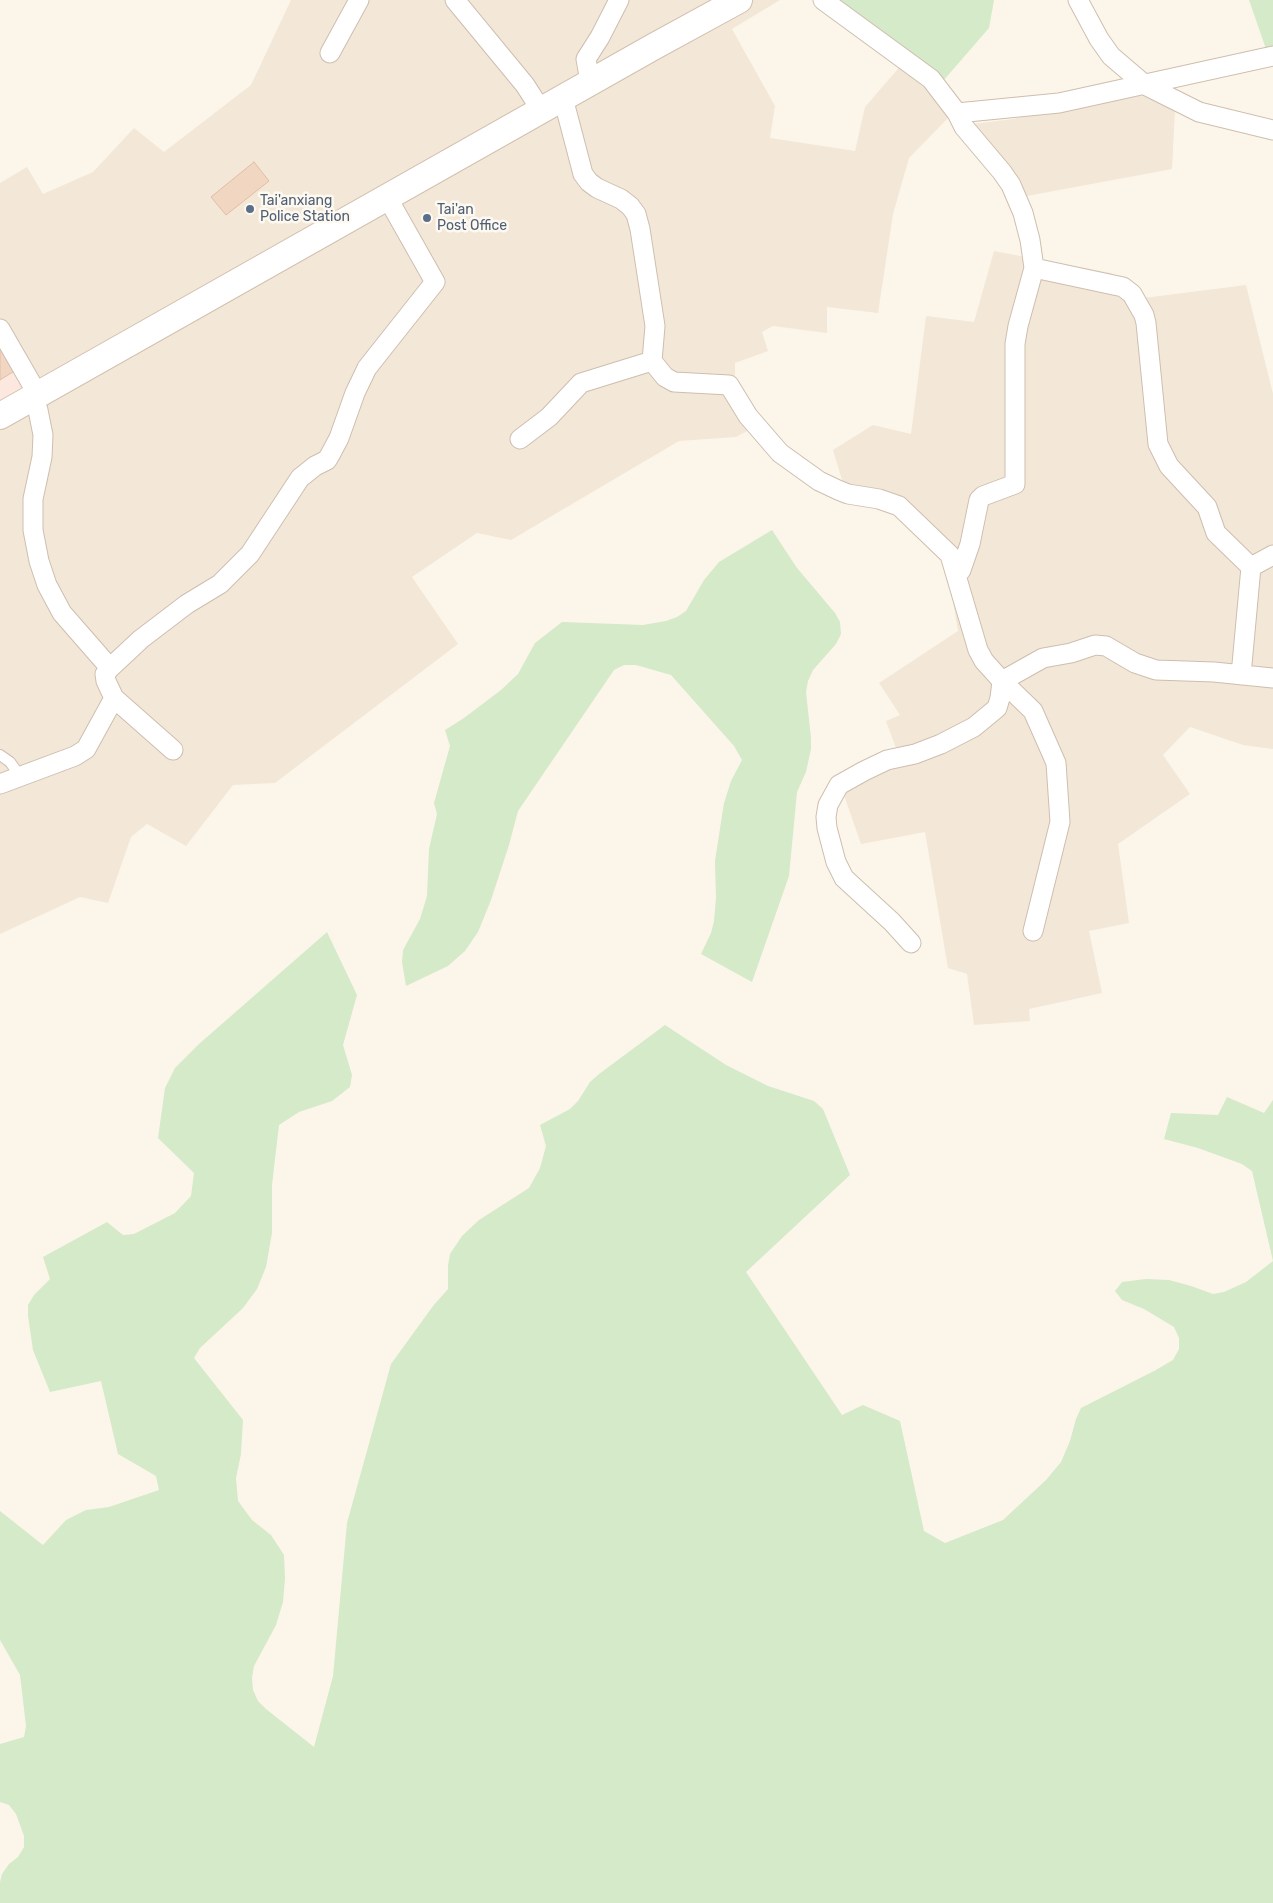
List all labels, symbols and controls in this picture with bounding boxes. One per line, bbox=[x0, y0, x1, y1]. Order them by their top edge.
place label: Tai'anxiang Police Station bbox=[260, 193, 350, 226]
place label: Tai'an Post Office bbox=[437, 202, 507, 234]
marker: Tai'anxiang Police Station bbox=[244, 203, 256, 215]
marker: Tai'an Post Office bbox=[421, 212, 433, 224]

